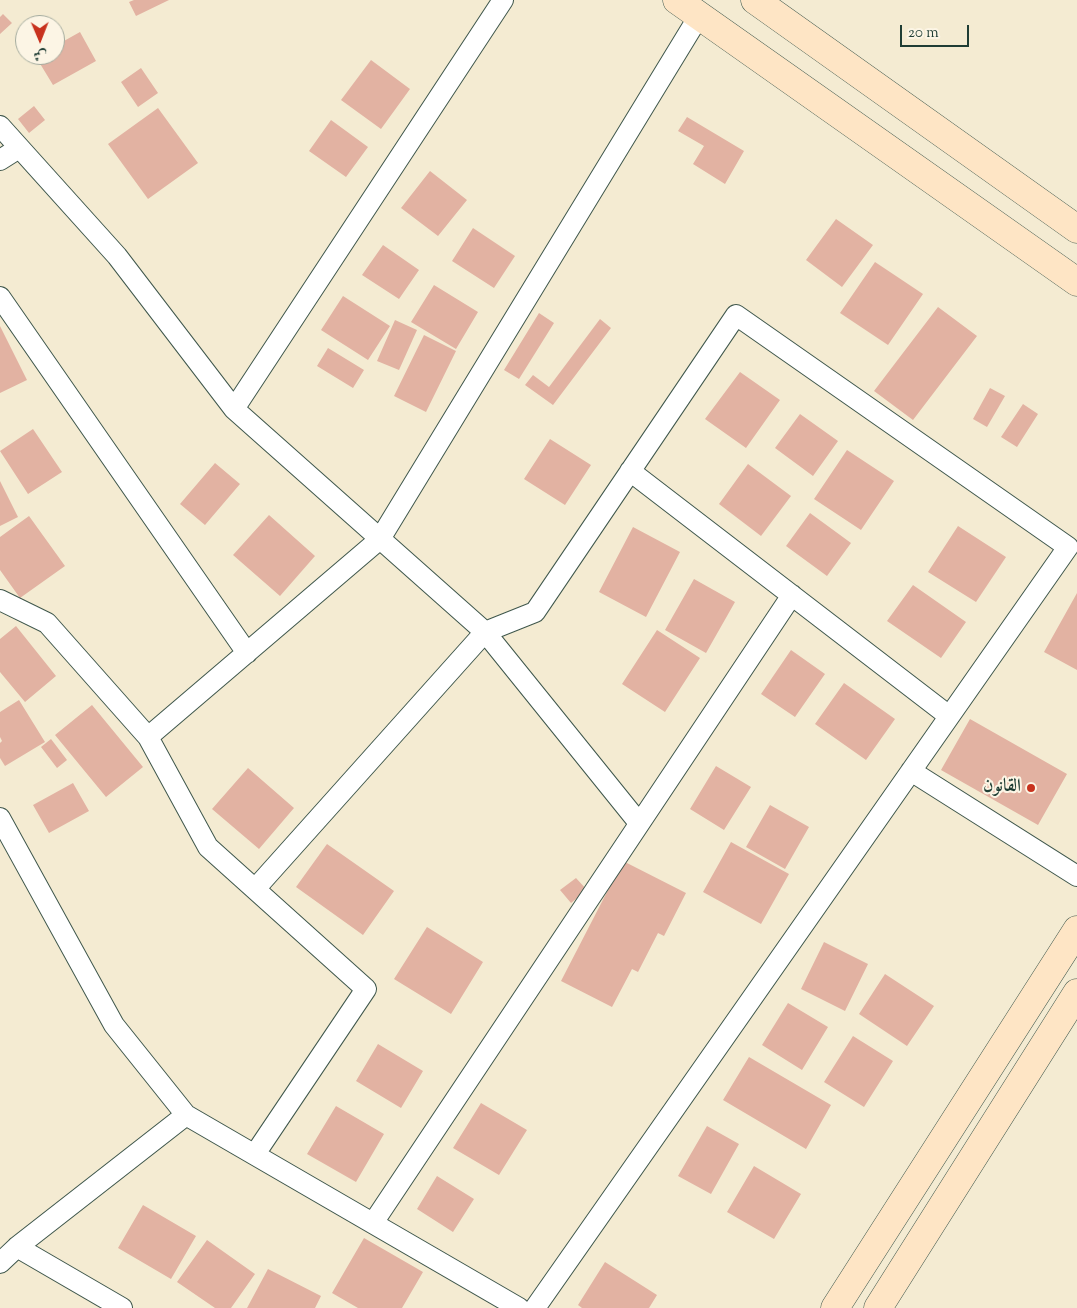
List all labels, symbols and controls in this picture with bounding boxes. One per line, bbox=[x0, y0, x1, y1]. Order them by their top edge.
north arrow bbox=[15, 15, 65, 65]
scale bar bbox=[902, 15, 971, 47]
text: 20 m bbox=[908, 23, 939, 44]
text: ش bbox=[33, 44, 47, 64]
place label: القانون bbox=[983, 777, 1021, 799]
marker: القانون bbox=[1025, 782, 1037, 794]

